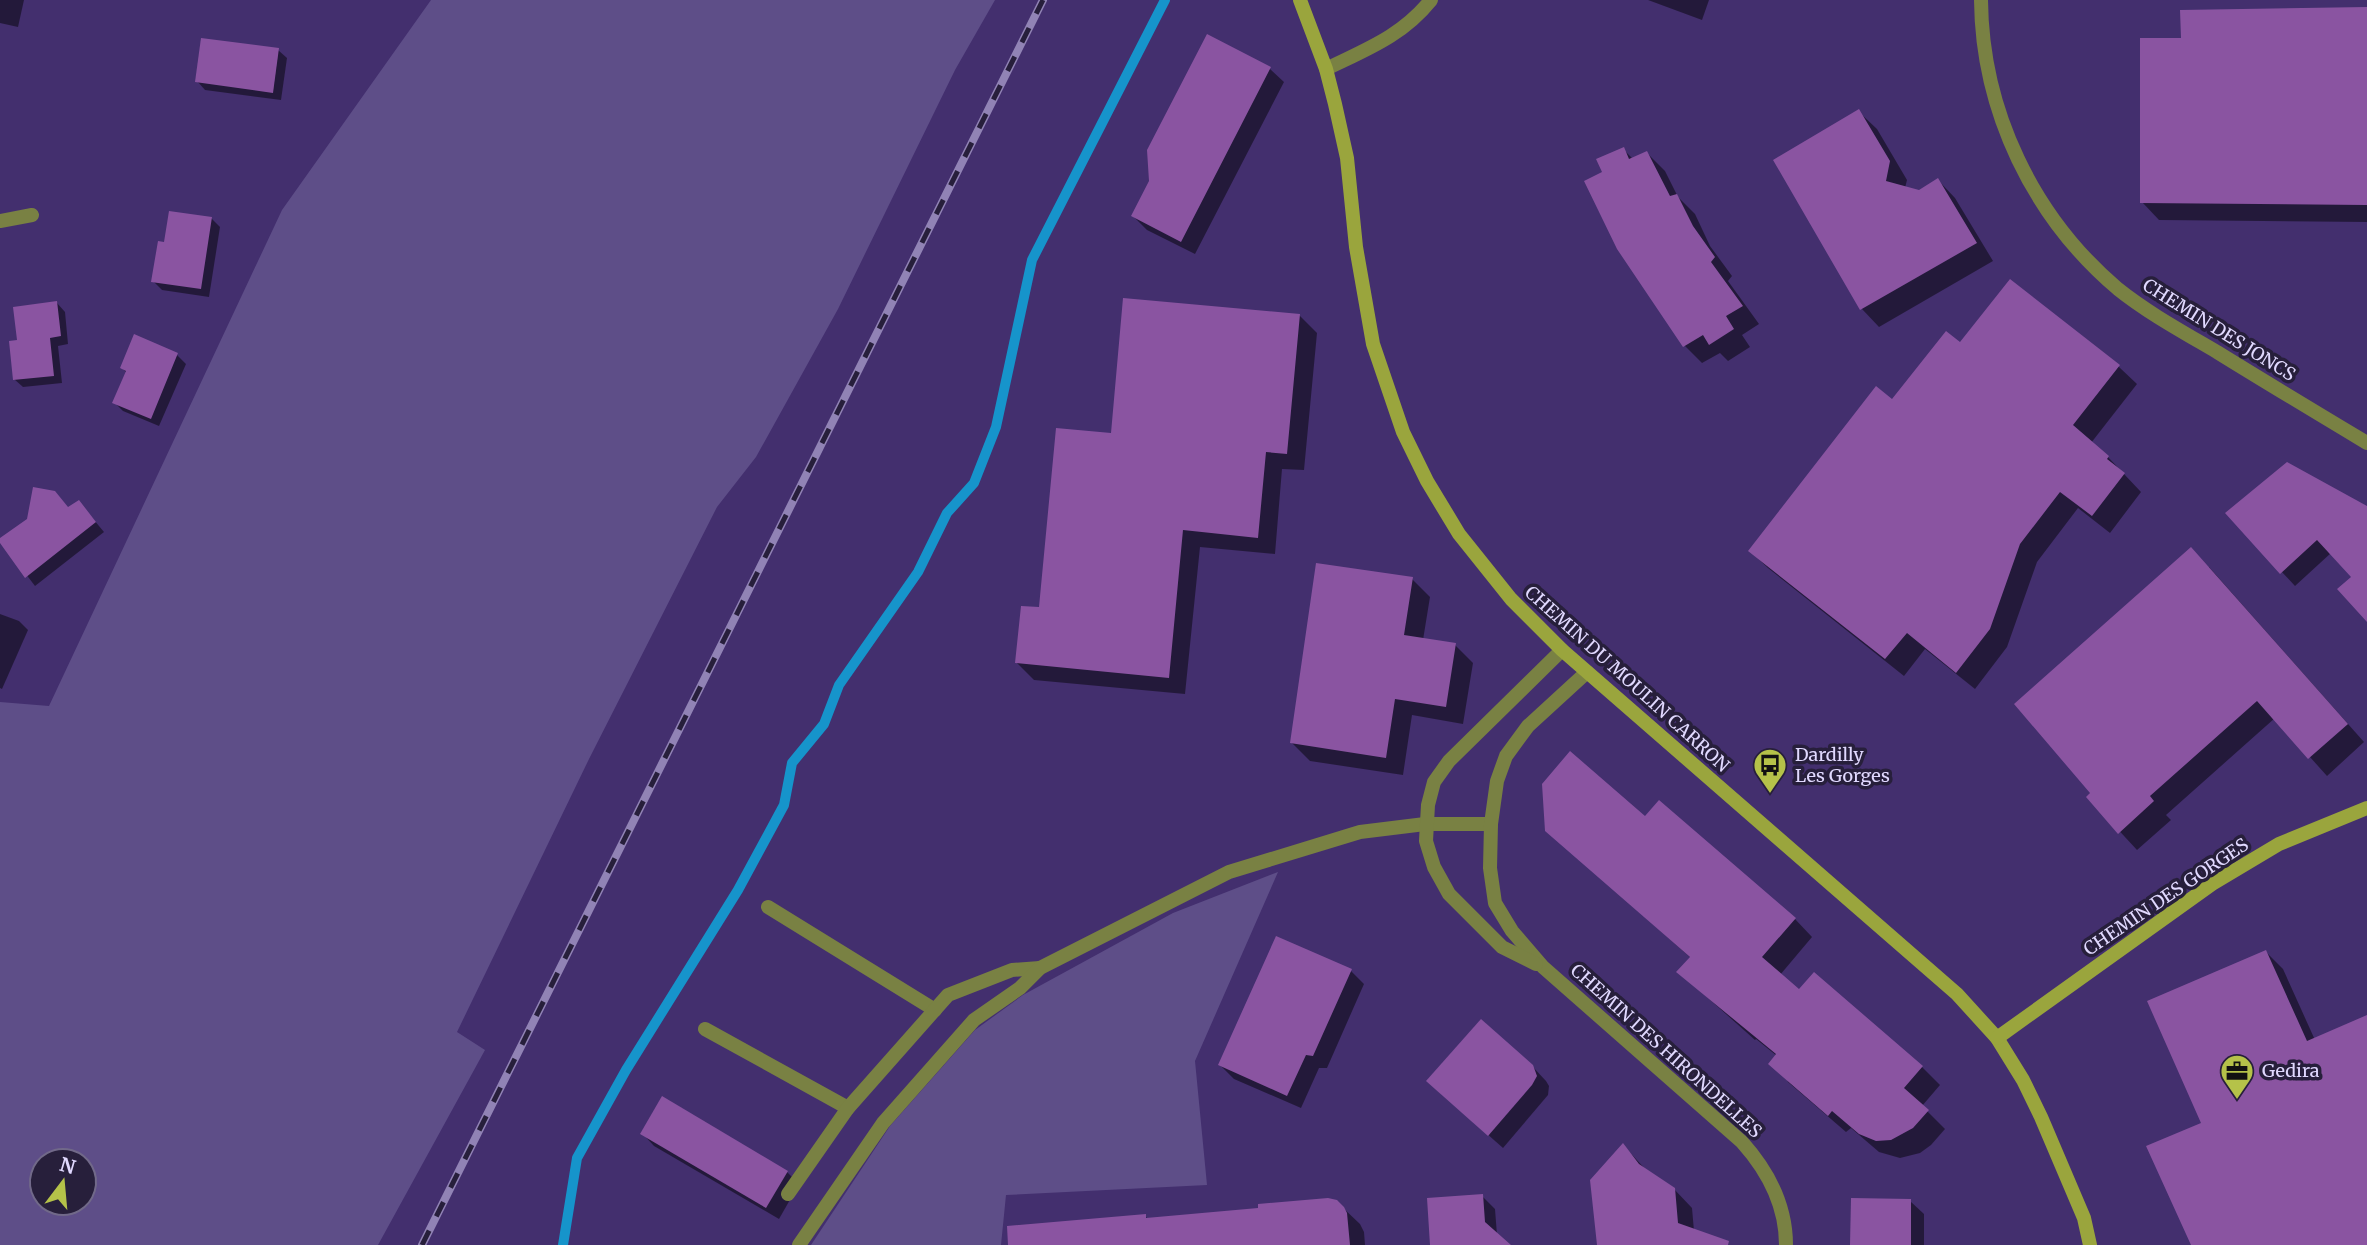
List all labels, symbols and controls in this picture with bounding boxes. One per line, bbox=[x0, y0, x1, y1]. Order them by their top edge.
street label: CHEMIN DES JONCS bbox=[2139, 273, 2300, 386]
street label: CHEMIN DU MOULIN CARRON bbox=[1520, 581, 1735, 777]
place label: Dardilly Les Gorges bbox=[1795, 743, 1890, 787]
bus stop icon: Dardilly Les Gorges bbox=[1751, 746, 1789, 795]
street label: CHEMIN DES GORGES bbox=[2079, 833, 2253, 960]
street label: CHEMIN DES HIRONDELLES bbox=[1566, 959, 1767, 1143]
office icon: Gedira bbox=[2218, 1052, 2256, 1101]
place label: Gedira bbox=[2262, 1059, 2320, 1082]
north arrow bbox=[28, 1147, 98, 1217]
text: N bbox=[57, 1152, 78, 1179]

